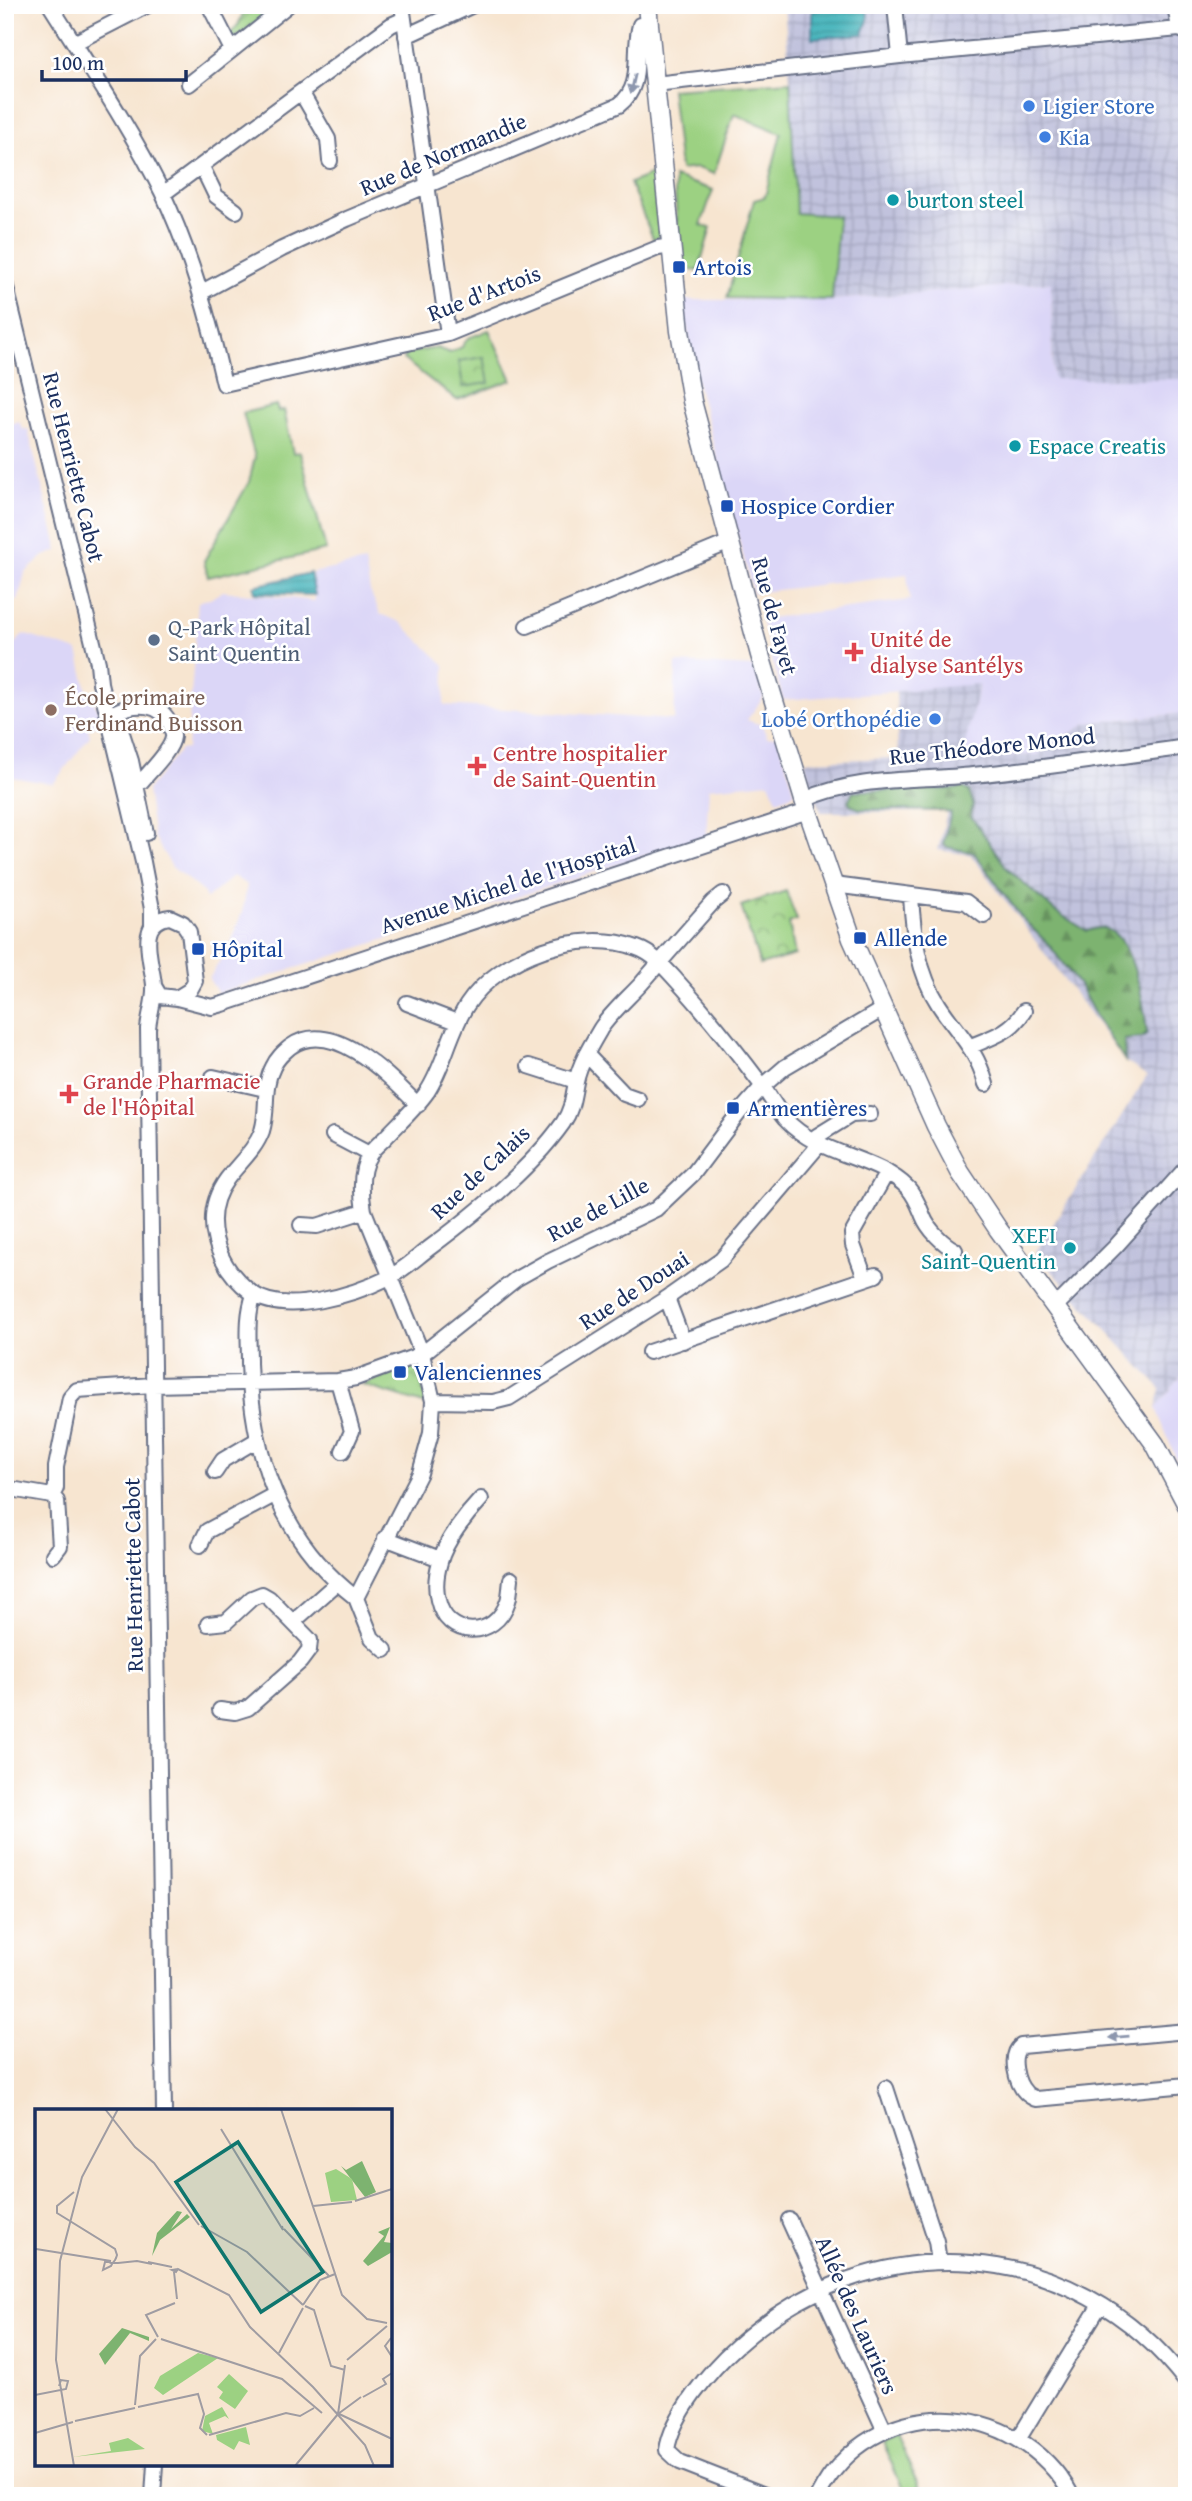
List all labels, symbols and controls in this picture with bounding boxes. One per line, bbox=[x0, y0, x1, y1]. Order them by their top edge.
scale bar bbox=[42, 38, 186, 82]
text: 100 m bbox=[52, 47, 104, 78]
one-way arrow bbox=[627, 73, 638, 95]
place label: Ligier Store bbox=[1043, 89, 1155, 122]
marker: Ligier Store bbox=[1021, 98, 1037, 114]
street label: Rue de Normandie bbox=[354, 104, 531, 204]
place label: Kia bbox=[1059, 120, 1090, 153]
marker: Kia bbox=[1037, 129, 1053, 145]
place label: burton steel bbox=[907, 183, 1024, 216]
marker: burton steel bbox=[885, 192, 901, 208]
place label: Artois bbox=[693, 250, 752, 283]
street label: Rue d'Artois bbox=[423, 256, 545, 329]
marker: Artois bbox=[671, 259, 687, 275]
street label: Rue Henriette Cabot bbox=[35, 369, 114, 565]
place label: Espace Creatis bbox=[1029, 429, 1166, 462]
marker: Espace Creatis bbox=[1007, 438, 1023, 454]
place label: Hospice Cordier bbox=[741, 489, 895, 522]
marker: Hospice Cordier bbox=[719, 498, 735, 514]
street label: Rue de Fayet bbox=[744, 553, 807, 678]
place label: Q-Park Hôpital Saint Quentin bbox=[168, 610, 311, 669]
place label: Unité de dialyse Santélys bbox=[870, 622, 1023, 681]
marker: Q-Park Hôpital Saint Quentin bbox=[146, 632, 162, 648]
marker: Unité de dialyse Santélys bbox=[844, 642, 864, 662]
place label: École primaire Ferdinand Buisson bbox=[65, 680, 243, 739]
marker: École primaire Ferdinand Buisson bbox=[43, 702, 59, 718]
place label: Lobé Orthopédie bbox=[761, 702, 921, 735]
marker: Lobé Orthopédie bbox=[927, 711, 943, 727]
street label: Rue Théodore Monod bbox=[888, 718, 1097, 773]
place label: Centre hospitalier de Saint-Quentin bbox=[493, 736, 668, 795]
marker: Centre hospitalier de Saint-Quentin bbox=[467, 756, 487, 776]
street label: Avenue Michel de l'Hospital bbox=[376, 828, 640, 941]
place label: Allende bbox=[874, 921, 948, 954]
marker: Allende bbox=[852, 930, 868, 946]
place label: Hôpital bbox=[212, 932, 283, 965]
marker: Hôpital bbox=[190, 941, 206, 957]
place label: Grande Pharmacie de l'Hôpital bbox=[83, 1064, 260, 1123]
marker: Grande Pharmacie de l'Hôpital bbox=[61, 1086, 77, 1102]
place label: Armentières bbox=[747, 1091, 867, 1124]
marker: Armentières bbox=[725, 1100, 741, 1116]
street label: Rue de Calais bbox=[422, 1117, 537, 1227]
street label: Rue de Lille bbox=[541, 1168, 655, 1249]
place label: XEFI Saint-Quentin bbox=[921, 1218, 1056, 1277]
marker: XEFI Saint-Quentin bbox=[1062, 1240, 1078, 1256]
street label: Rue de Douai bbox=[572, 1242, 695, 1338]
place label: Valenciennes bbox=[414, 1355, 542, 1388]
marker: Valenciennes bbox=[392, 1364, 408, 1380]
street label: Rue Henriette Cabot bbox=[114, 1478, 151, 1673]
one-way arrow bbox=[1108, 2032, 1130, 2043]
inset map bbox=[35, 2109, 392, 2466]
street label: Allée des Lauriers bbox=[808, 2230, 907, 2399]

